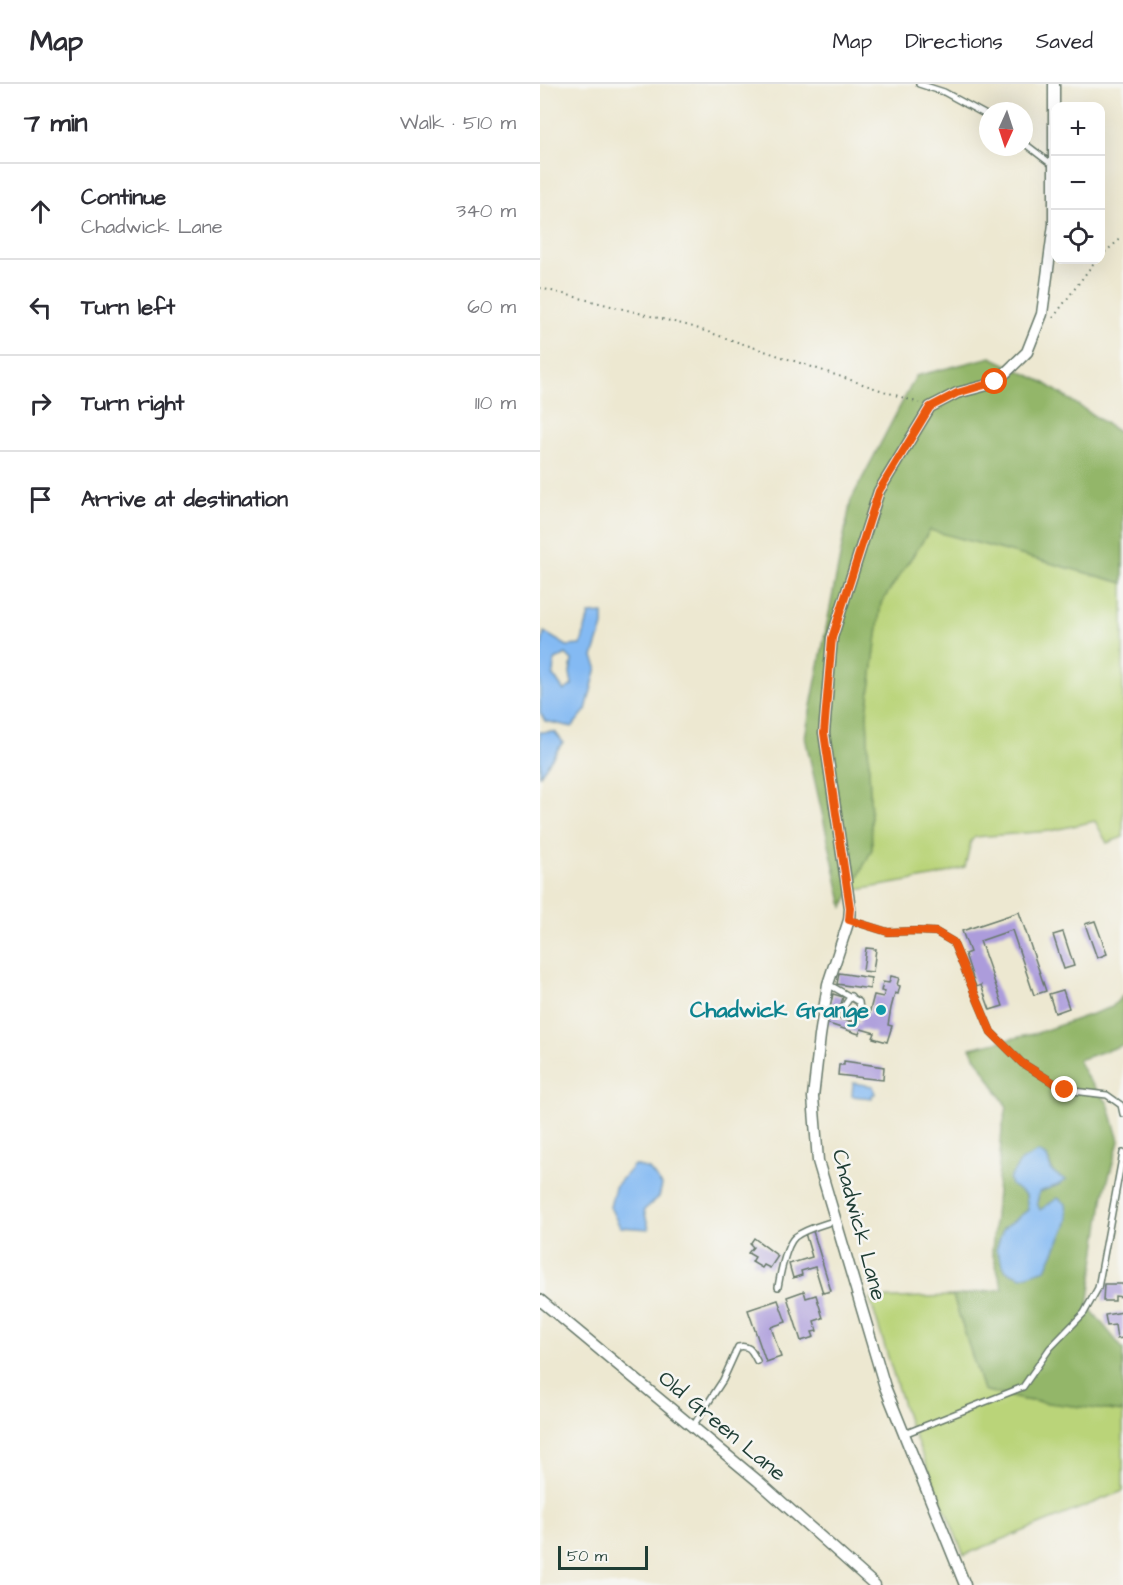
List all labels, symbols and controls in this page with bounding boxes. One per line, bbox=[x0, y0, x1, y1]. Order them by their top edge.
text: Map bbox=[30, 22, 83, 61]
text: Map bbox=[832, 27, 872, 56]
text: Directions bbox=[905, 27, 1003, 56]
text: Saved bbox=[1036, 27, 1093, 56]
north arrow bbox=[979, 102, 1033, 156]
map controls bbox=[1051, 102, 1105, 264]
button: + bbox=[1051, 102, 1105, 156]
text: 7 min bbox=[24, 105, 88, 141]
text: Walk · 510 m bbox=[400, 109, 516, 137]
button: − bbox=[1051, 156, 1105, 210]
text: Continue bbox=[81, 182, 166, 213]
icon: ahead bbox=[24, 195, 57, 228]
text: 340 m bbox=[456, 197, 516, 225]
button: locate bbox=[1051, 210, 1105, 264]
text: Chadwick Lane bbox=[81, 213, 222, 241]
icon: left bbox=[24, 291, 57, 324]
text: Turn left bbox=[81, 292, 175, 323]
text: 60 m bbox=[467, 293, 516, 321]
route start bbox=[981, 368, 1007, 394]
icon: right bbox=[24, 387, 57, 420]
text: Turn right bbox=[81, 388, 184, 419]
text: 110 m bbox=[475, 389, 516, 417]
icon: arrive bbox=[24, 483, 57, 516]
text: Arrive at destination bbox=[81, 484, 288, 515]
place label: Chadwick Grange bbox=[690, 995, 869, 1027]
marker: Chadwick Grange bbox=[874, 1003, 888, 1017]
route end bbox=[1051, 1076, 1077, 1102]
street label: Chadwick Lane bbox=[824, 1146, 894, 1304]
street label: Old Green Lane bbox=[651, 1363, 793, 1489]
scale bar bbox=[558, 1543, 648, 1570]
text: 50 m bbox=[567, 1545, 607, 1567]

